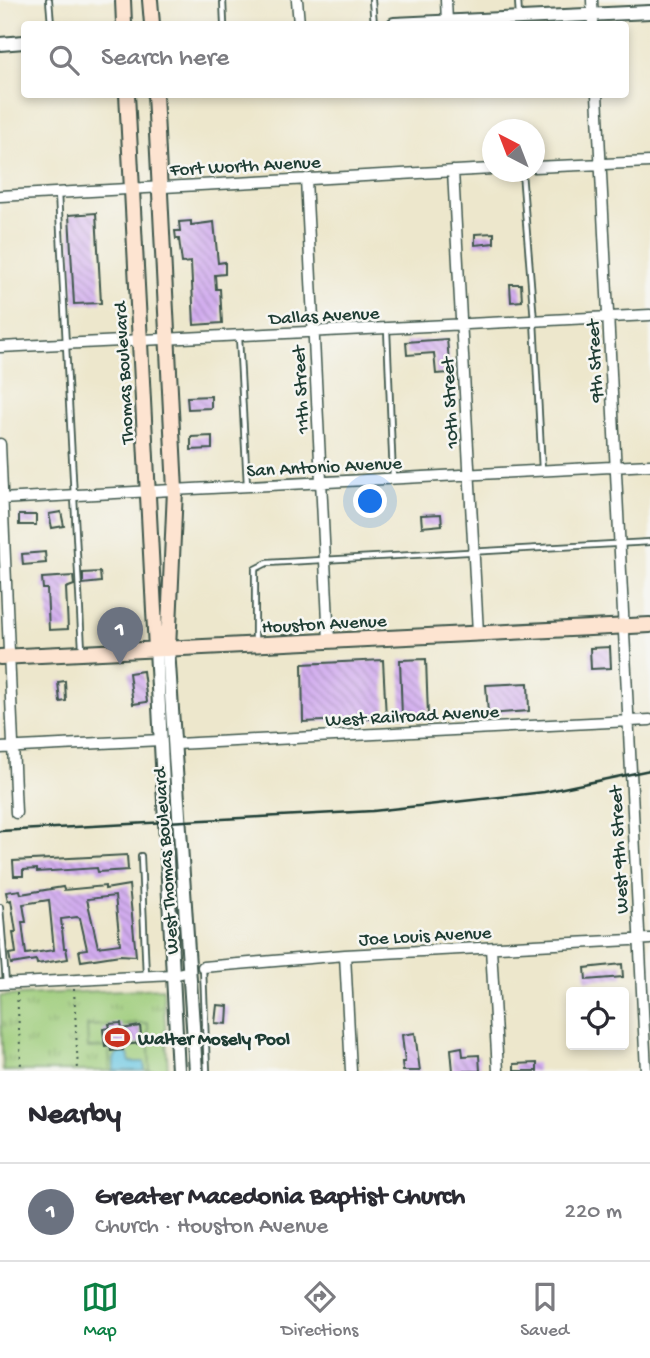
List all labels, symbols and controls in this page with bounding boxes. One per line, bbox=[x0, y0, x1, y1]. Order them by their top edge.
search box bbox=[21, 21, 629, 98]
icon: search bbox=[45, 41, 83, 79]
text: Search here bbox=[101, 44, 229, 75]
north arrow bbox=[482, 119, 545, 182]
street label: Fort Worth Avenue bbox=[168, 152, 321, 183]
street label: Thomas Boulevard bbox=[110, 299, 141, 445]
street label: Dallas Avenue bbox=[266, 303, 380, 332]
street label: 9th Street bbox=[583, 317, 610, 404]
street label: 11th Street bbox=[289, 343, 316, 436]
street label: 10th Street bbox=[437, 354, 465, 450]
street label: San Antonio Avenue bbox=[246, 453, 403, 484]
your location bbox=[353, 484, 387, 518]
pin: 1 bbox=[97, 607, 143, 665]
street label: Houston Avenue bbox=[261, 611, 387, 640]
street label: West Railroad Avenue bbox=[325, 701, 500, 734]
street label: West Thomas Boulevard bbox=[149, 765, 185, 955]
street label: West 9th Street bbox=[606, 783, 635, 914]
street label: Joe Louis Avenue bbox=[358, 923, 492, 952]
map controls bbox=[566, 987, 629, 1050]
button: locate bbox=[566, 987, 629, 1050]
sports icon: Walter Mosely Pool bbox=[104, 1023, 132, 1051]
place label: Walter Mosely Pool bbox=[137, 1029, 290, 1052]
text: Nearby bbox=[28, 1099, 121, 1134]
text: Greater Macedonia Baptist Church bbox=[95, 1183, 465, 1214]
text: 1 bbox=[46, 1199, 56, 1226]
text: 220 m bbox=[565, 1199, 622, 1226]
text: Church · Houston Avenue bbox=[95, 1214, 328, 1241]
tab: Map bbox=[81, 1278, 119, 1343]
tab: Directions bbox=[281, 1278, 358, 1343]
tab: Saved bbox=[520, 1278, 569, 1343]

